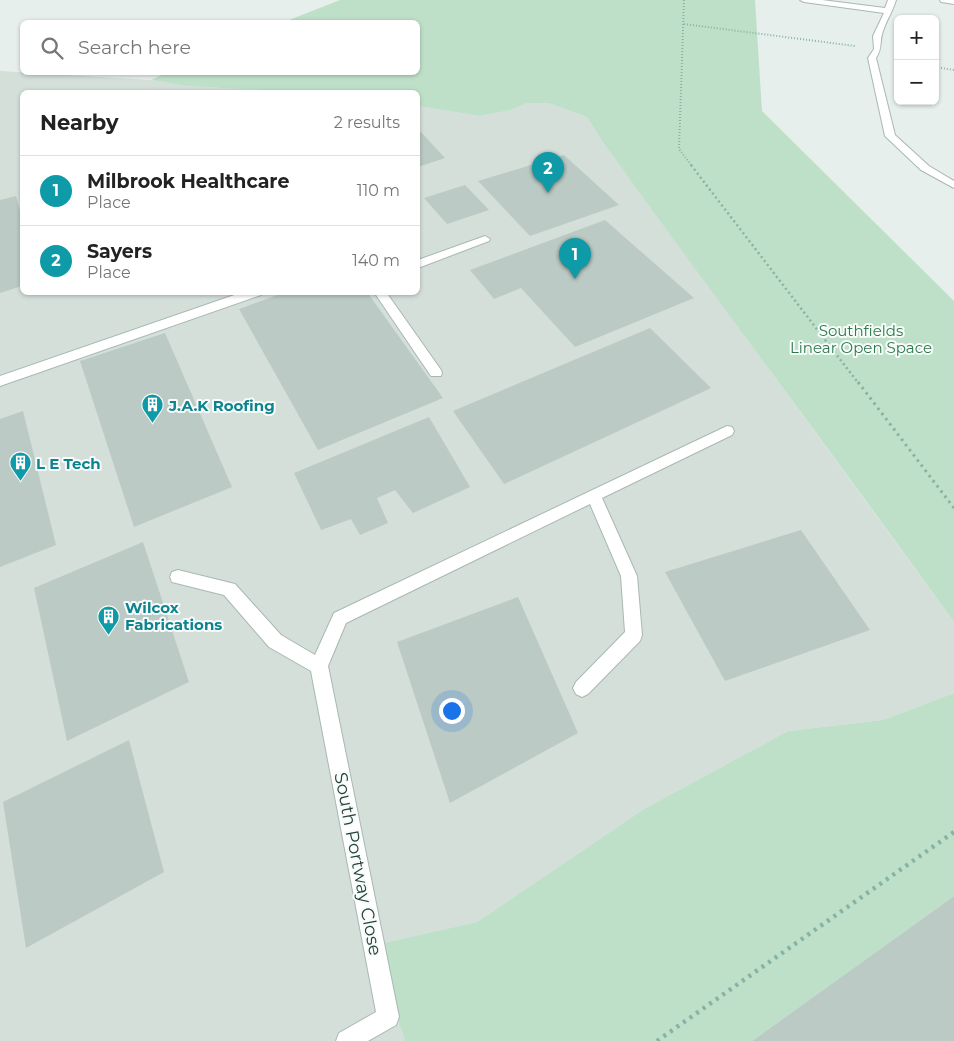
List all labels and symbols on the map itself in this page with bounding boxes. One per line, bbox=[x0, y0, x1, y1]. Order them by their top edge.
pin: 2 bbox=[532, 152, 564, 193]
pin: 1 bbox=[559, 238, 591, 279]
park label: Southfields Linear Open Space bbox=[790, 321, 932, 357]
building icon: J.A.K Roofing bbox=[141, 393, 165, 424]
place label: J.A.K Roofing bbox=[168, 396, 275, 415]
building icon: L E Tech bbox=[8, 451, 32, 482]
place label: L E Tech bbox=[36, 454, 101, 473]
place label: Wilcox Fabrications bbox=[125, 598, 222, 634]
building icon: Wilcox Fabrications bbox=[97, 604, 121, 635]
your location bbox=[439, 698, 465, 724]
street label: South Portway Close bbox=[329, 771, 387, 958]

